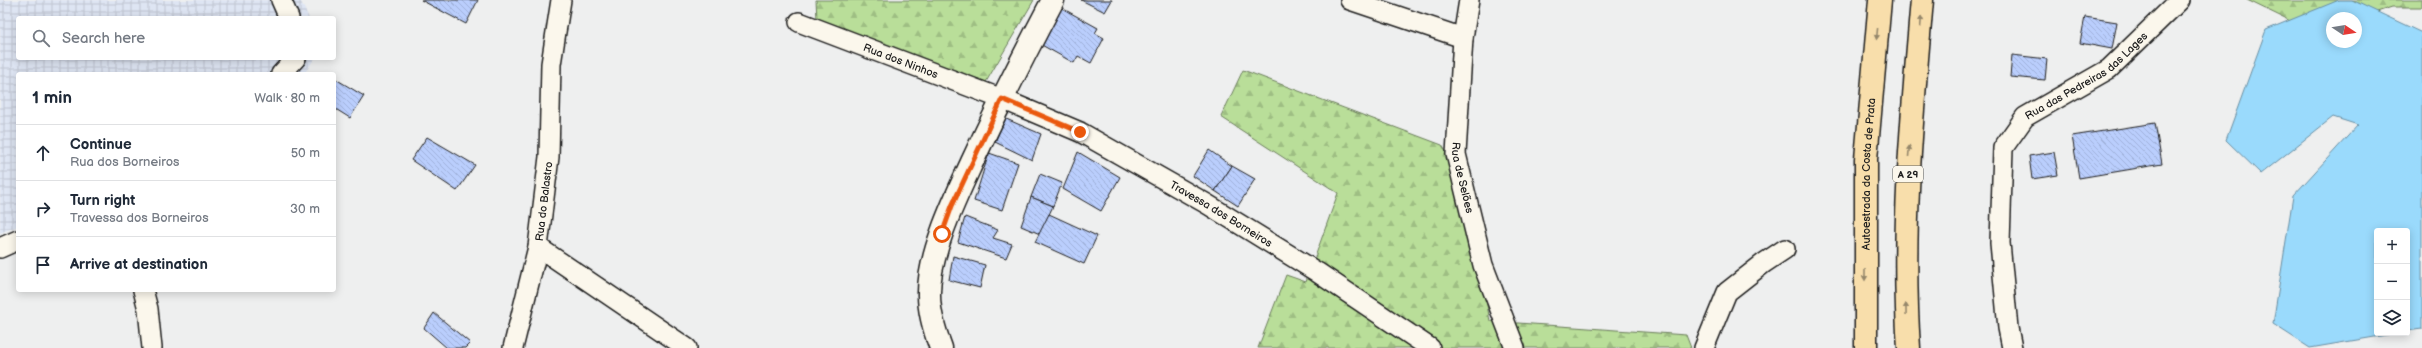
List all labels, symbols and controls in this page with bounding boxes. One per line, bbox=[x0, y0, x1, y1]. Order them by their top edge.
north arrow bbox=[2326, 12, 2362, 48]
search box bbox=[16, 16, 336, 60]
one-way arrow bbox=[1917, 16, 1924, 28]
icon: search bbox=[30, 27, 52, 49]
one-way arrow bbox=[1873, 28, 1880, 40]
text: Search here bbox=[62, 29, 145, 48]
street label: Rua das Pedreiras das Lages bbox=[2023, 29, 2151, 123]
street label: Rua dos Ninhos bbox=[861, 41, 941, 81]
text: 1 min bbox=[32, 88, 72, 108]
text: Walk · 80 m bbox=[254, 90, 320, 106]
street label: Autoestrada da Costa de Prata bbox=[1860, 98, 1878, 250]
route end bbox=[1071, 123, 1089, 141]
text: Continue bbox=[70, 135, 132, 154]
icon: ahead bbox=[32, 142, 54, 164]
street label: Rua de Selões bbox=[1449, 142, 1476, 215]
text: 50 m bbox=[291, 145, 320, 161]
one-way arrow bbox=[1906, 145, 1913, 157]
text: Rua dos Borneiros bbox=[70, 154, 179, 170]
street label: Rua do Balastro bbox=[533, 161, 555, 242]
road number: A 29 bbox=[1893, 166, 1923, 182]
street label: Travessa dos Borneiros bbox=[1167, 178, 1275, 250]
text: Turn right bbox=[70, 191, 135, 210]
icon: right bbox=[32, 198, 54, 220]
text: 30 m bbox=[290, 201, 320, 217]
text: Travessa dos Borneiros bbox=[70, 210, 209, 226]
route start bbox=[933, 225, 951, 243]
map controls bbox=[2374, 228, 2410, 336]
button: + bbox=[2374, 228, 2410, 264]
icon: arrive bbox=[32, 254, 54, 276]
text: Arrive at destination bbox=[70, 255, 208, 274]
button: − bbox=[2374, 264, 2410, 300]
one-way arrow bbox=[1861, 269, 1868, 281]
button: layers bbox=[2374, 300, 2410, 336]
one-way arrow bbox=[1903, 303, 1910, 315]

